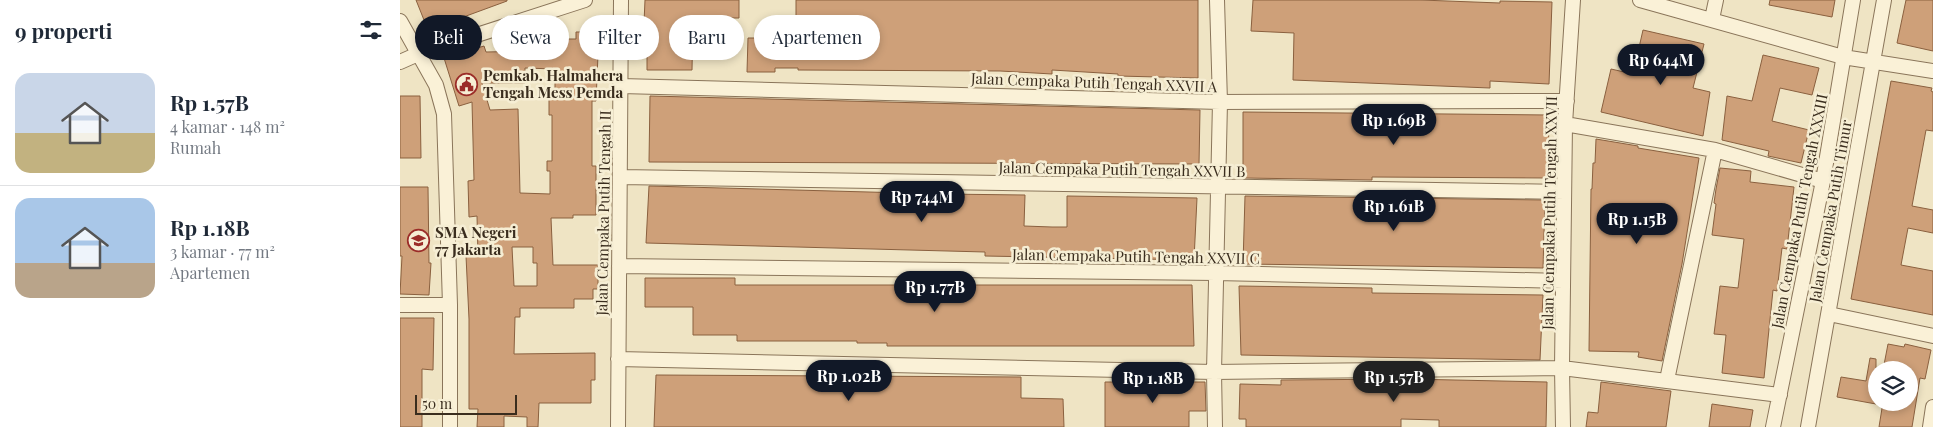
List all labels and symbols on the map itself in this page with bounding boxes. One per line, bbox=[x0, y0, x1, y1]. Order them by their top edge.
pin: Rp 644M bbox=[1615, 44, 1707, 86]
place label: Pemkab. Halmahera Tengah Mess Pemda bbox=[483, 65, 624, 102]
street label: Jalan Cempaka Putih Tengah XXVII A bbox=[970, 68, 1218, 96]
public building icon: Pemkab. Halmahera Tengah Mess Pemda bbox=[455, 72, 479, 96]
street label: Jalan Cempaka Putih Tengah XXXIII bbox=[1766, 92, 1832, 331]
street label: Jalan Cempaka Putih Tengah XXVII bbox=[1537, 96, 1561, 331]
pin: Rp 1.69B bbox=[1342, 104, 1446, 146]
street label: Jalan Cempaka Putih Tengah II bbox=[591, 110, 615, 317]
street label: Jalan Cempaka Putih Timur bbox=[1804, 118, 1856, 305]
street label: Jalan Cempaka Putih Tengah XXVII B bbox=[997, 157, 1246, 181]
pin: Rp 744M bbox=[876, 180, 968, 223]
pin: Rp 1.61B bbox=[1342, 190, 1446, 232]
pin: Rp 1.15B bbox=[1585, 202, 1689, 245]
place label: SMA Negeri 77 Jakarta bbox=[435, 222, 517, 259]
school or university icon: SMA Negeri 77 Jakarta bbox=[407, 229, 431, 253]
street label: Jalan Cempaka Putih Tengah XXVII C bbox=[1011, 244, 1260, 268]
pin: Rp 1.77B bbox=[883, 270, 987, 313]
pin: Rp 1.02B bbox=[797, 360, 901, 402]
pin: Rp 1.57B bbox=[1342, 360, 1446, 403]
pin: Rp 1.18B bbox=[1101, 362, 1205, 404]
scale bar bbox=[415, 392, 518, 415]

